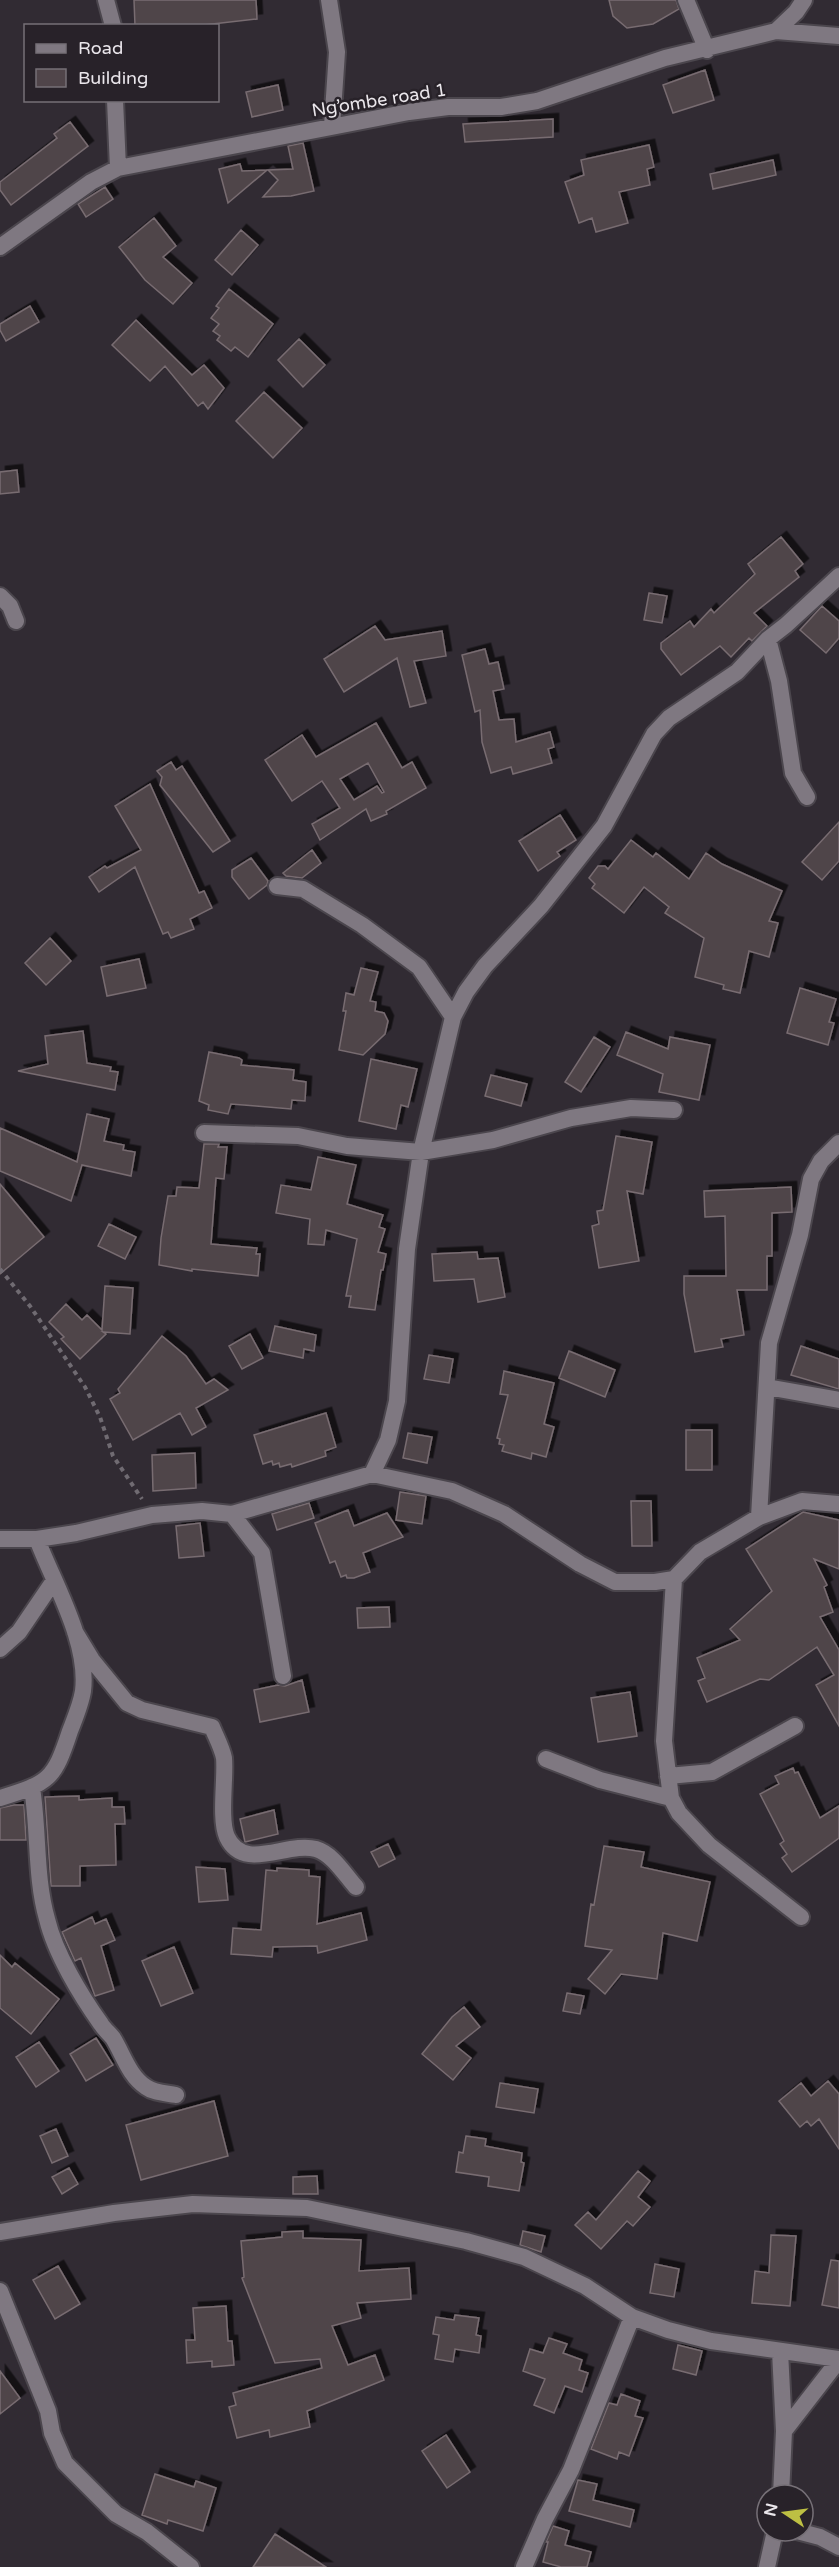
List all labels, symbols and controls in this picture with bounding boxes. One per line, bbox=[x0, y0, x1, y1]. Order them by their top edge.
legend bbox=[24, 24, 219, 102]
text: Road bbox=[78, 37, 123, 59]
text: Building bbox=[78, 67, 148, 89]
street label: Ng’ombe road 1 bbox=[310, 78, 448, 122]
north arrow bbox=[755, 2483, 815, 2543]
text: N bbox=[760, 2501, 783, 2518]

